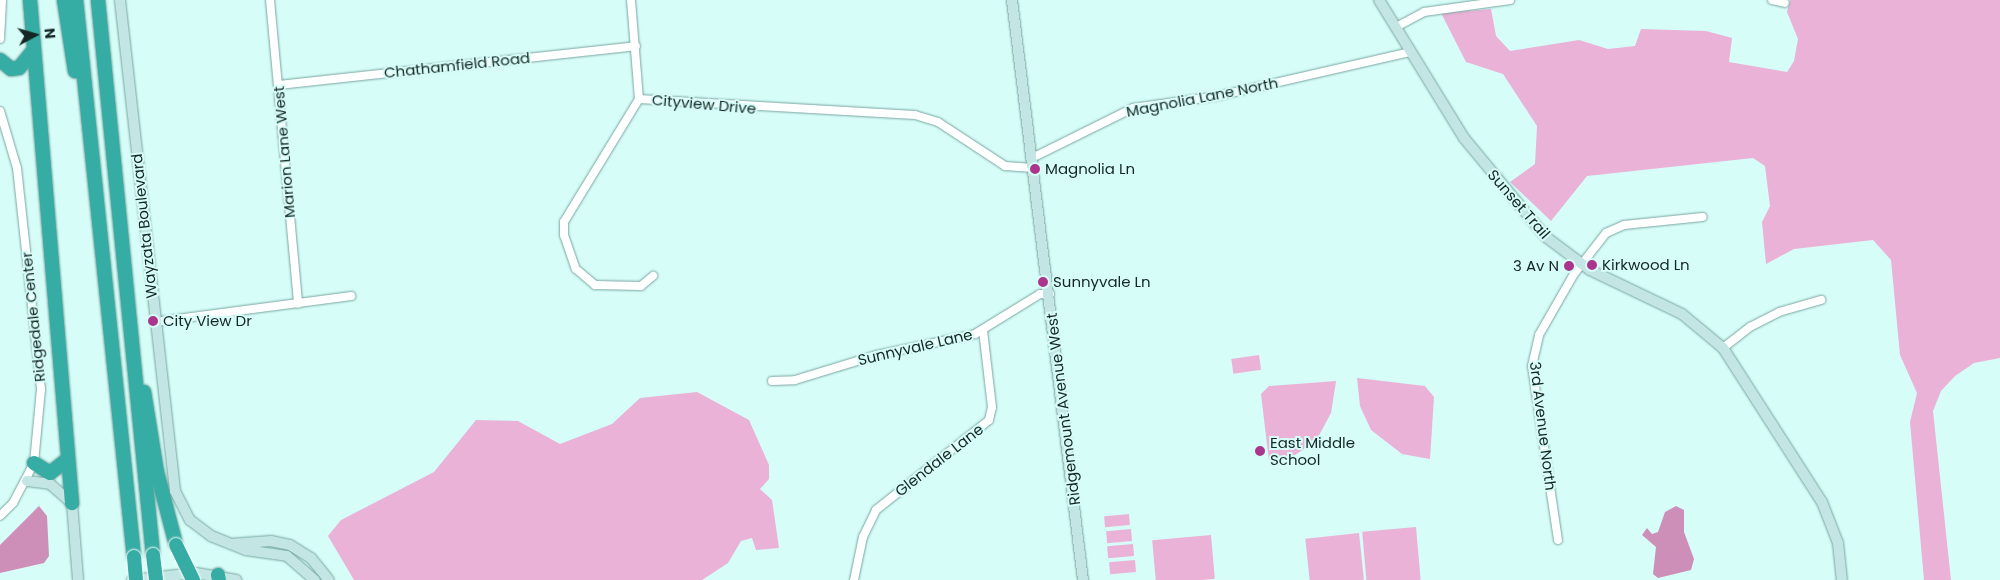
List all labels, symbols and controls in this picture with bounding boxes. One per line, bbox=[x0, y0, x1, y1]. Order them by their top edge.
north arrow bbox=[10, 10, 60, 60]
text: N bbox=[39, 27, 60, 40]
street label: Chathamfield Road bbox=[383, 48, 531, 82]
street label: Magnolia Lane North bbox=[1125, 73, 1279, 121]
street label: Marion Lane West bbox=[269, 85, 299, 219]
street label: Cityview Drive bbox=[651, 90, 757, 118]
street label: Wayzata Boulevard bbox=[127, 153, 161, 299]
place label: Magnolia Ln bbox=[1045, 160, 1135, 178]
marker: Magnolia Ln bbox=[1029, 163, 1041, 175]
street label: Sunset Trail bbox=[1484, 166, 1554, 242]
street label: Ridgedale Center bbox=[17, 251, 49, 383]
place label: Kirkwood Ln bbox=[1602, 256, 1690, 274]
place label: 3 Av N bbox=[1513, 257, 1559, 275]
marker: Kirkwood Ln bbox=[1586, 259, 1598, 271]
marker: 3 Av N bbox=[1563, 260, 1575, 272]
place label: Sunnyvale Ln bbox=[1053, 273, 1151, 291]
marker: Sunnyvale Ln bbox=[1037, 276, 1049, 288]
place label: City View Dr bbox=[163, 312, 252, 330]
street label: Ridgemount Avenue West bbox=[1042, 312, 1084, 506]
marker: City View Dr bbox=[147, 315, 159, 327]
street label: Sunnyvale Lane bbox=[856, 325, 974, 369]
street label: 3rd Avenue North bbox=[1526, 361, 1560, 491]
street label: Glendale Lane bbox=[891, 420, 987, 500]
place label: East Middle School bbox=[1270, 433, 1355, 468]
marker: East Middle School bbox=[1254, 445, 1266, 457]

